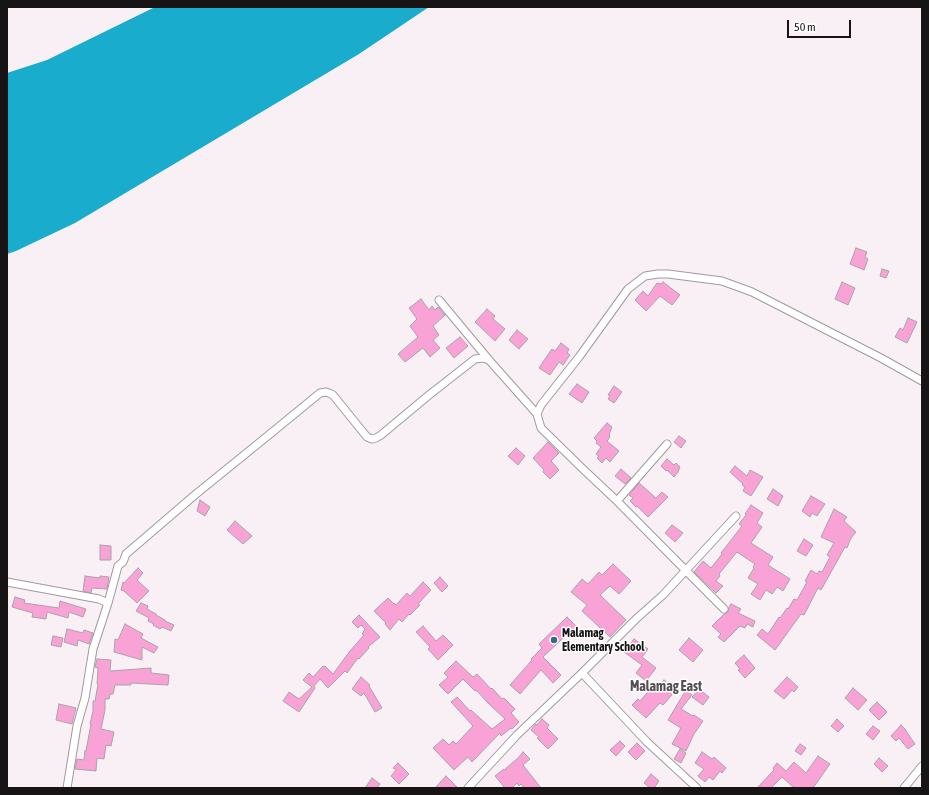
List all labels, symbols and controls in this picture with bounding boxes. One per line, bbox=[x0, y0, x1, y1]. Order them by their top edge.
scale bar bbox=[789, 12, 853, 38]
text: 50 m bbox=[794, 20, 816, 34]
place label: Malamag Elementary School bbox=[562, 626, 644, 654]
marker: Malamag Elementary School bbox=[549, 635, 559, 645]
district label: Malamag East bbox=[630, 679, 702, 695]

